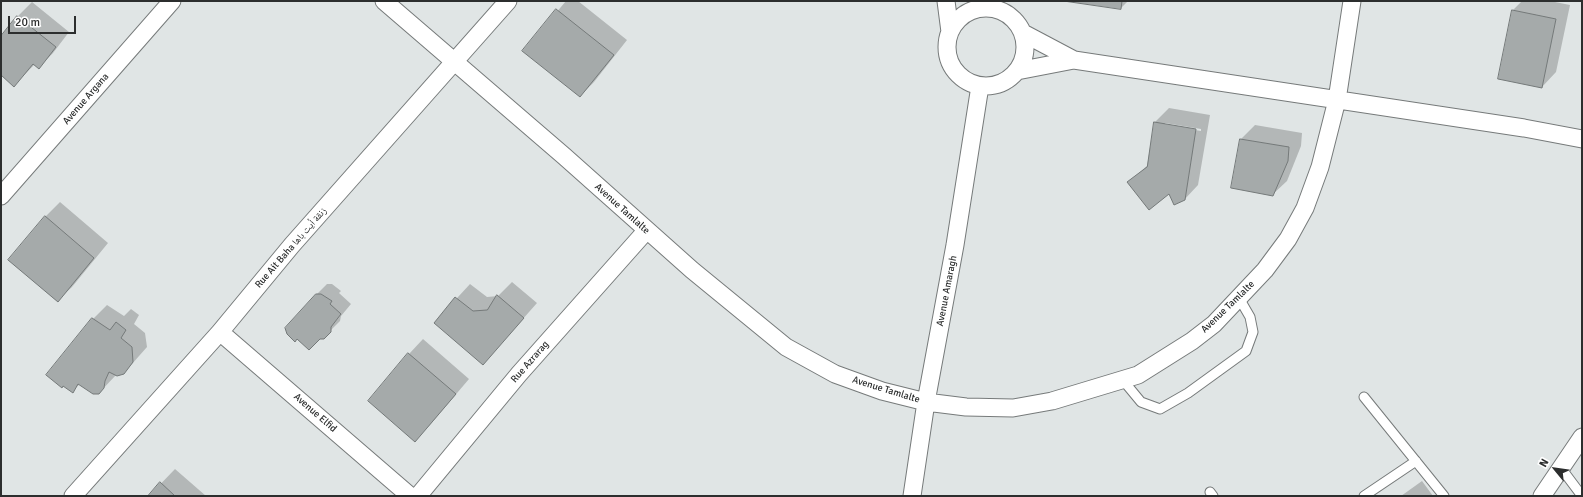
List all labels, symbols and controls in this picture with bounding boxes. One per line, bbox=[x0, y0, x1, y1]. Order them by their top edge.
scale bar bbox=[10, 8, 78, 34]
text: 20 m bbox=[15, 15, 40, 30]
street label: Avenue Argana bbox=[60, 71, 112, 127]
street label: Avenue Tamlalte bbox=[592, 181, 652, 237]
street label: Rue Ait Baha زنقة أيت باها bbox=[253, 205, 329, 291]
street label: Avenue Amaragh bbox=[934, 255, 960, 327]
street label: Avenue Tamlalte bbox=[1199, 278, 1257, 336]
street label: Rue Azrarag bbox=[509, 339, 551, 385]
street label: Avenue Tamlalte bbox=[851, 374, 921, 406]
street label: Avenue Elfid bbox=[291, 391, 339, 435]
north arrow bbox=[1535, 449, 1575, 489]
text: N bbox=[1537, 456, 1552, 469]

